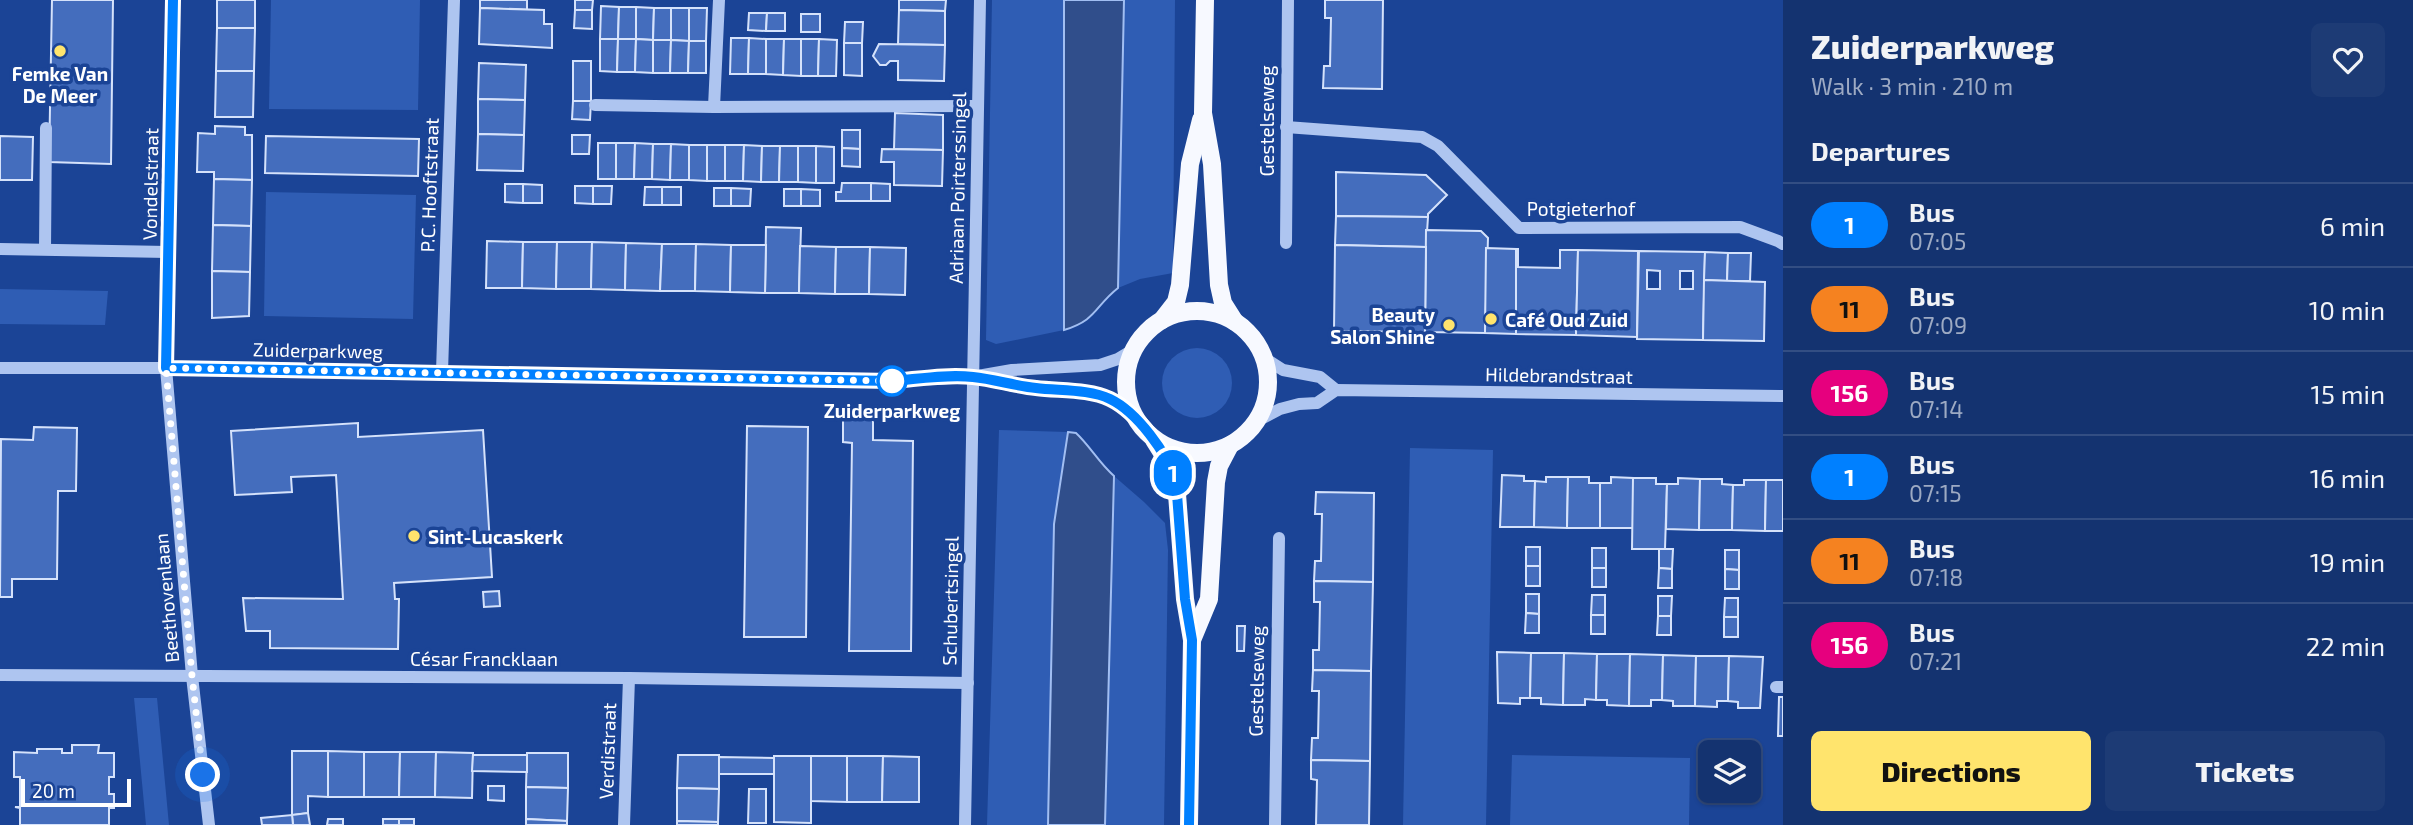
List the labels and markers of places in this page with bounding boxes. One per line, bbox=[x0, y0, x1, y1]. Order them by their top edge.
marker: Femke Van De Meer bbox=[52, 43, 68, 59]
place label: Femke Van De Meer bbox=[12, 62, 108, 107]
place label: Beauty Salon Shine bbox=[1330, 303, 1435, 348]
place label: Café Oud Zuid bbox=[1505, 308, 1628, 331]
marker: Café Oud Zuid bbox=[1483, 311, 1499, 327]
marker: Beauty Salon Shine bbox=[1441, 317, 1457, 333]
marker: Zuiderparkweg bbox=[877, 366, 907, 396]
place label: Zuiderparkweg bbox=[824, 399, 960, 422]
place label: Sint-Lucaskerk bbox=[428, 525, 564, 548]
marker: Sint-Lucaskerk bbox=[406, 528, 422, 544]

